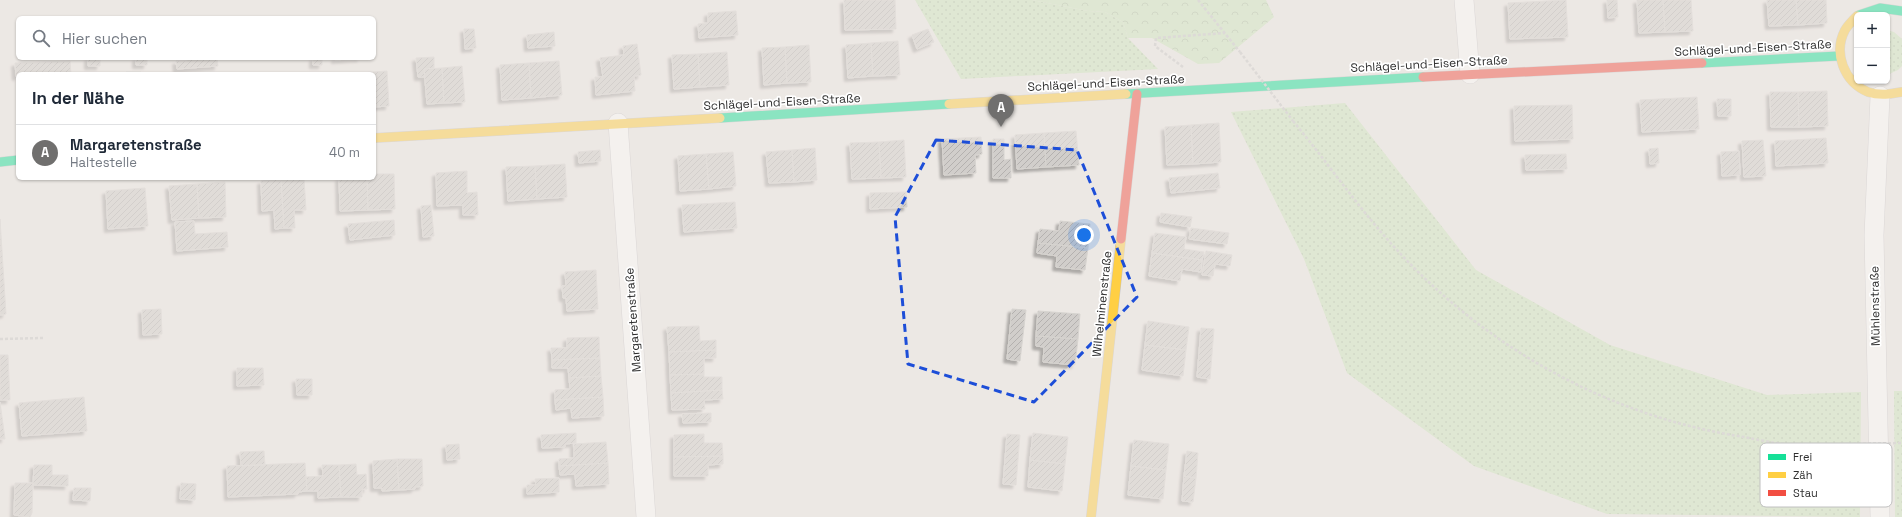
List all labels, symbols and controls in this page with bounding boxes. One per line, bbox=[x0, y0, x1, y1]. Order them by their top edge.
map controls bbox=[1854, 12, 1890, 84]
button: + bbox=[1854, 12, 1890, 48]
search box bbox=[16, 16, 376, 60]
icon: search bbox=[30, 27, 52, 49]
text: Hier suchen bbox=[62, 29, 147, 48]
street label: Schlägel-und-Eisen-Straße bbox=[1674, 36, 1832, 60]
button: − bbox=[1854, 48, 1890, 84]
street label: Schlägel-und-Eisen-Straße bbox=[1350, 52, 1508, 76]
street label: Schlägel-und-Eisen-Straße bbox=[1027, 71, 1185, 95]
text: In der Nähe bbox=[32, 87, 124, 109]
street label: Schlägel-und-Eisen-Straße bbox=[703, 90, 861, 114]
pin: A bbox=[988, 94, 1014, 127]
text: Margaretenstraße bbox=[70, 135, 202, 154]
text: A bbox=[41, 144, 49, 161]
text: 40 m bbox=[329, 144, 360, 161]
text: Haltestelle bbox=[70, 154, 137, 171]
your location bbox=[1074, 225, 1094, 245]
street label: Wilhelminenstraße bbox=[1088, 250, 1116, 358]
street label: Mühlenstraße bbox=[1866, 266, 1884, 346]
street label: Margaretenstraße bbox=[621, 267, 645, 373]
legend bbox=[1760, 443, 1892, 507]
text: Frei bbox=[1793, 450, 1812, 464]
text: Zäh bbox=[1793, 468, 1812, 482]
text: Stau bbox=[1793, 486, 1818, 500]

